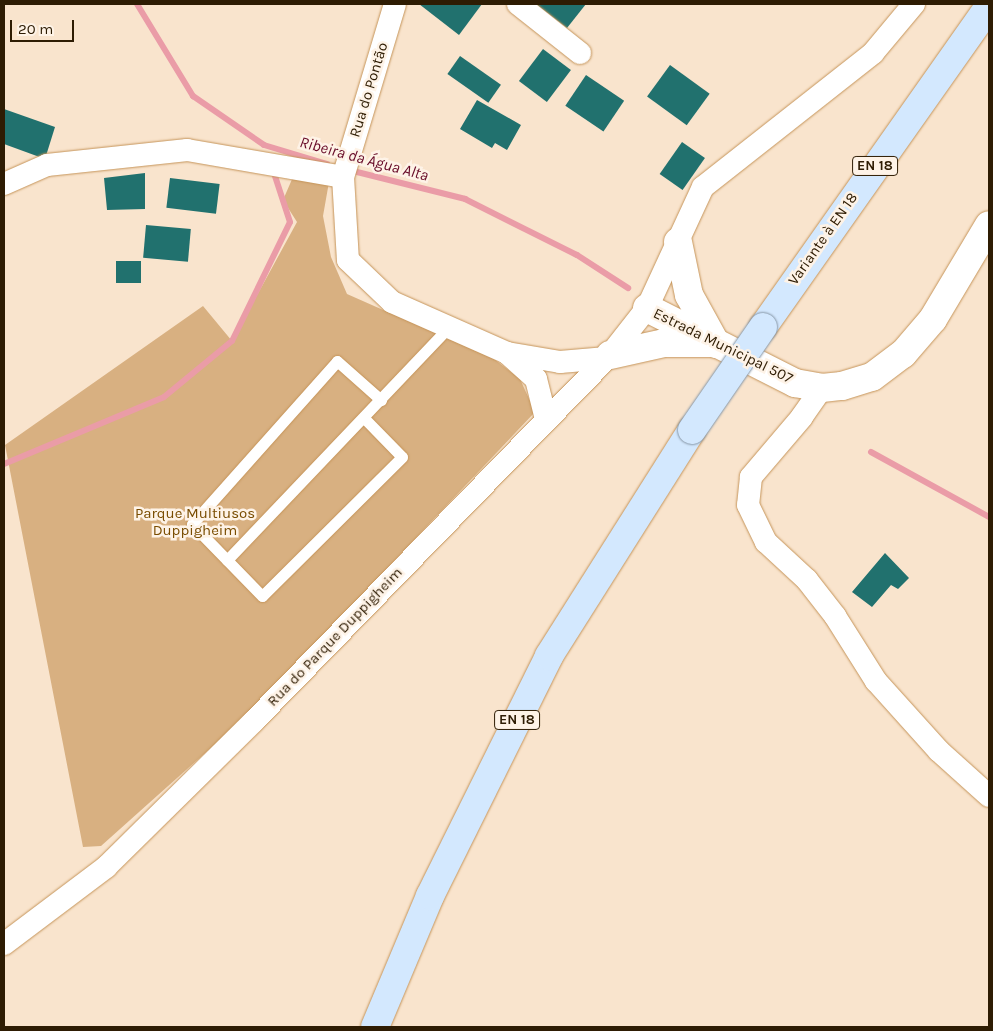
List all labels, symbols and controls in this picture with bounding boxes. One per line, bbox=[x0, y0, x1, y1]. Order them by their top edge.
scale bar bbox=[12, 10, 76, 42]
text: 20 m bbox=[18, 20, 53, 38]
street label: Rua do Pontão bbox=[346, 40, 392, 140]
water label: Ribeira da Água Alta bbox=[297, 133, 431, 185]
road number: EN 18 bbox=[851, 154, 899, 178]
street label: Variante à EN 18 bbox=[784, 189, 862, 289]
street label: Estrada Municipal 507 bbox=[650, 304, 796, 388]
park label: Parque Multiusos Duppigheim bbox=[135, 504, 255, 539]
street label: Rua do Parque Duppigheim bbox=[264, 564, 406, 710]
road number: EN 18 bbox=[493, 708, 541, 732]

